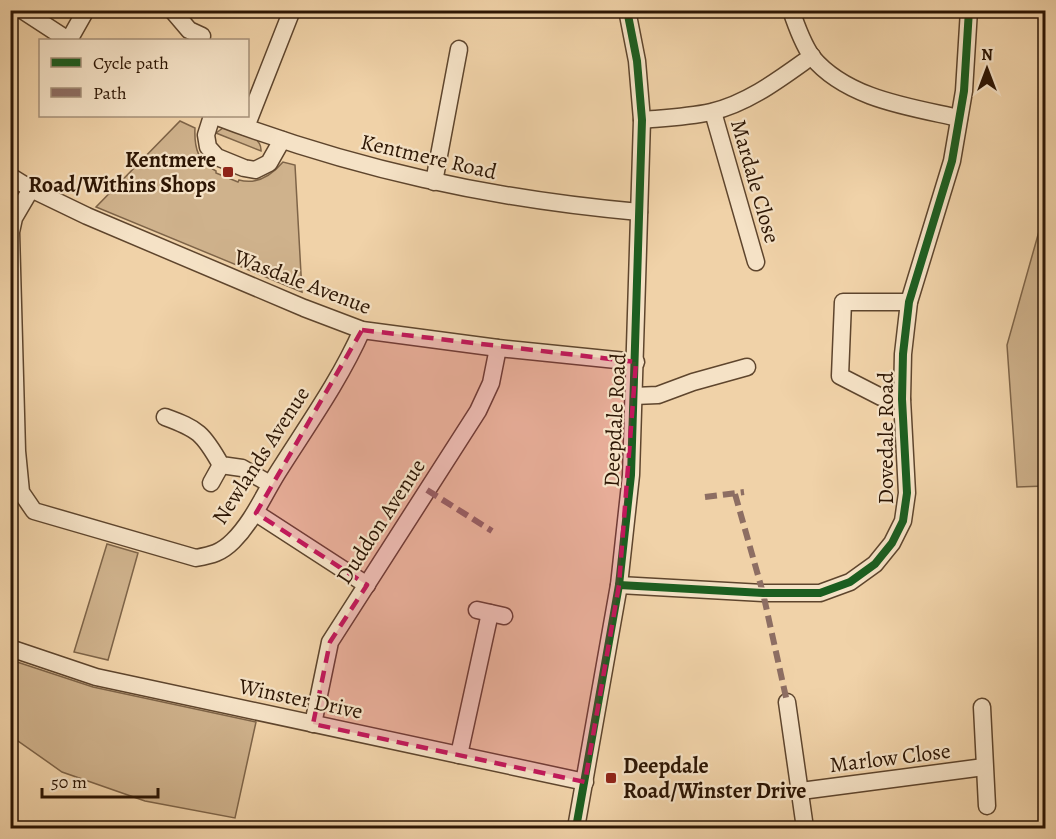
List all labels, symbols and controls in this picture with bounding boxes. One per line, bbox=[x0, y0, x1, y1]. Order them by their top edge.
legend bbox=[39, 39, 249, 117]
north arrow bbox=[957, 39, 1017, 99]
text: N bbox=[981, 44, 993, 66]
text: Cycle path bbox=[93, 51, 169, 75]
text: Path bbox=[93, 81, 127, 105]
street label: Mardale Close bbox=[723, 116, 787, 247]
street label: Kentmere Road bbox=[358, 127, 500, 187]
place label: Kentmere Road/Withins Shops bbox=[28, 145, 216, 200]
marker: Kentmere Road/Withins Shops bbox=[221, 165, 235, 179]
street label: Wasdale Avenue bbox=[229, 242, 376, 322]
street label: Deepdale Road bbox=[597, 352, 634, 488]
street label: Dovedale Road bbox=[871, 371, 901, 504]
street label: Newlands Avenue bbox=[205, 381, 317, 530]
street label: Duddon Avenue bbox=[329, 453, 433, 590]
street label: Winster Drive bbox=[235, 671, 366, 727]
street label: Marlow Close bbox=[828, 736, 952, 780]
place label: Deepdale Road/Winster Drive bbox=[623, 751, 806, 806]
scale bar bbox=[42, 761, 158, 799]
text: 50 m bbox=[51, 770, 87, 794]
marker: Deepdale Road/Winster Drive bbox=[604, 771, 618, 785]

